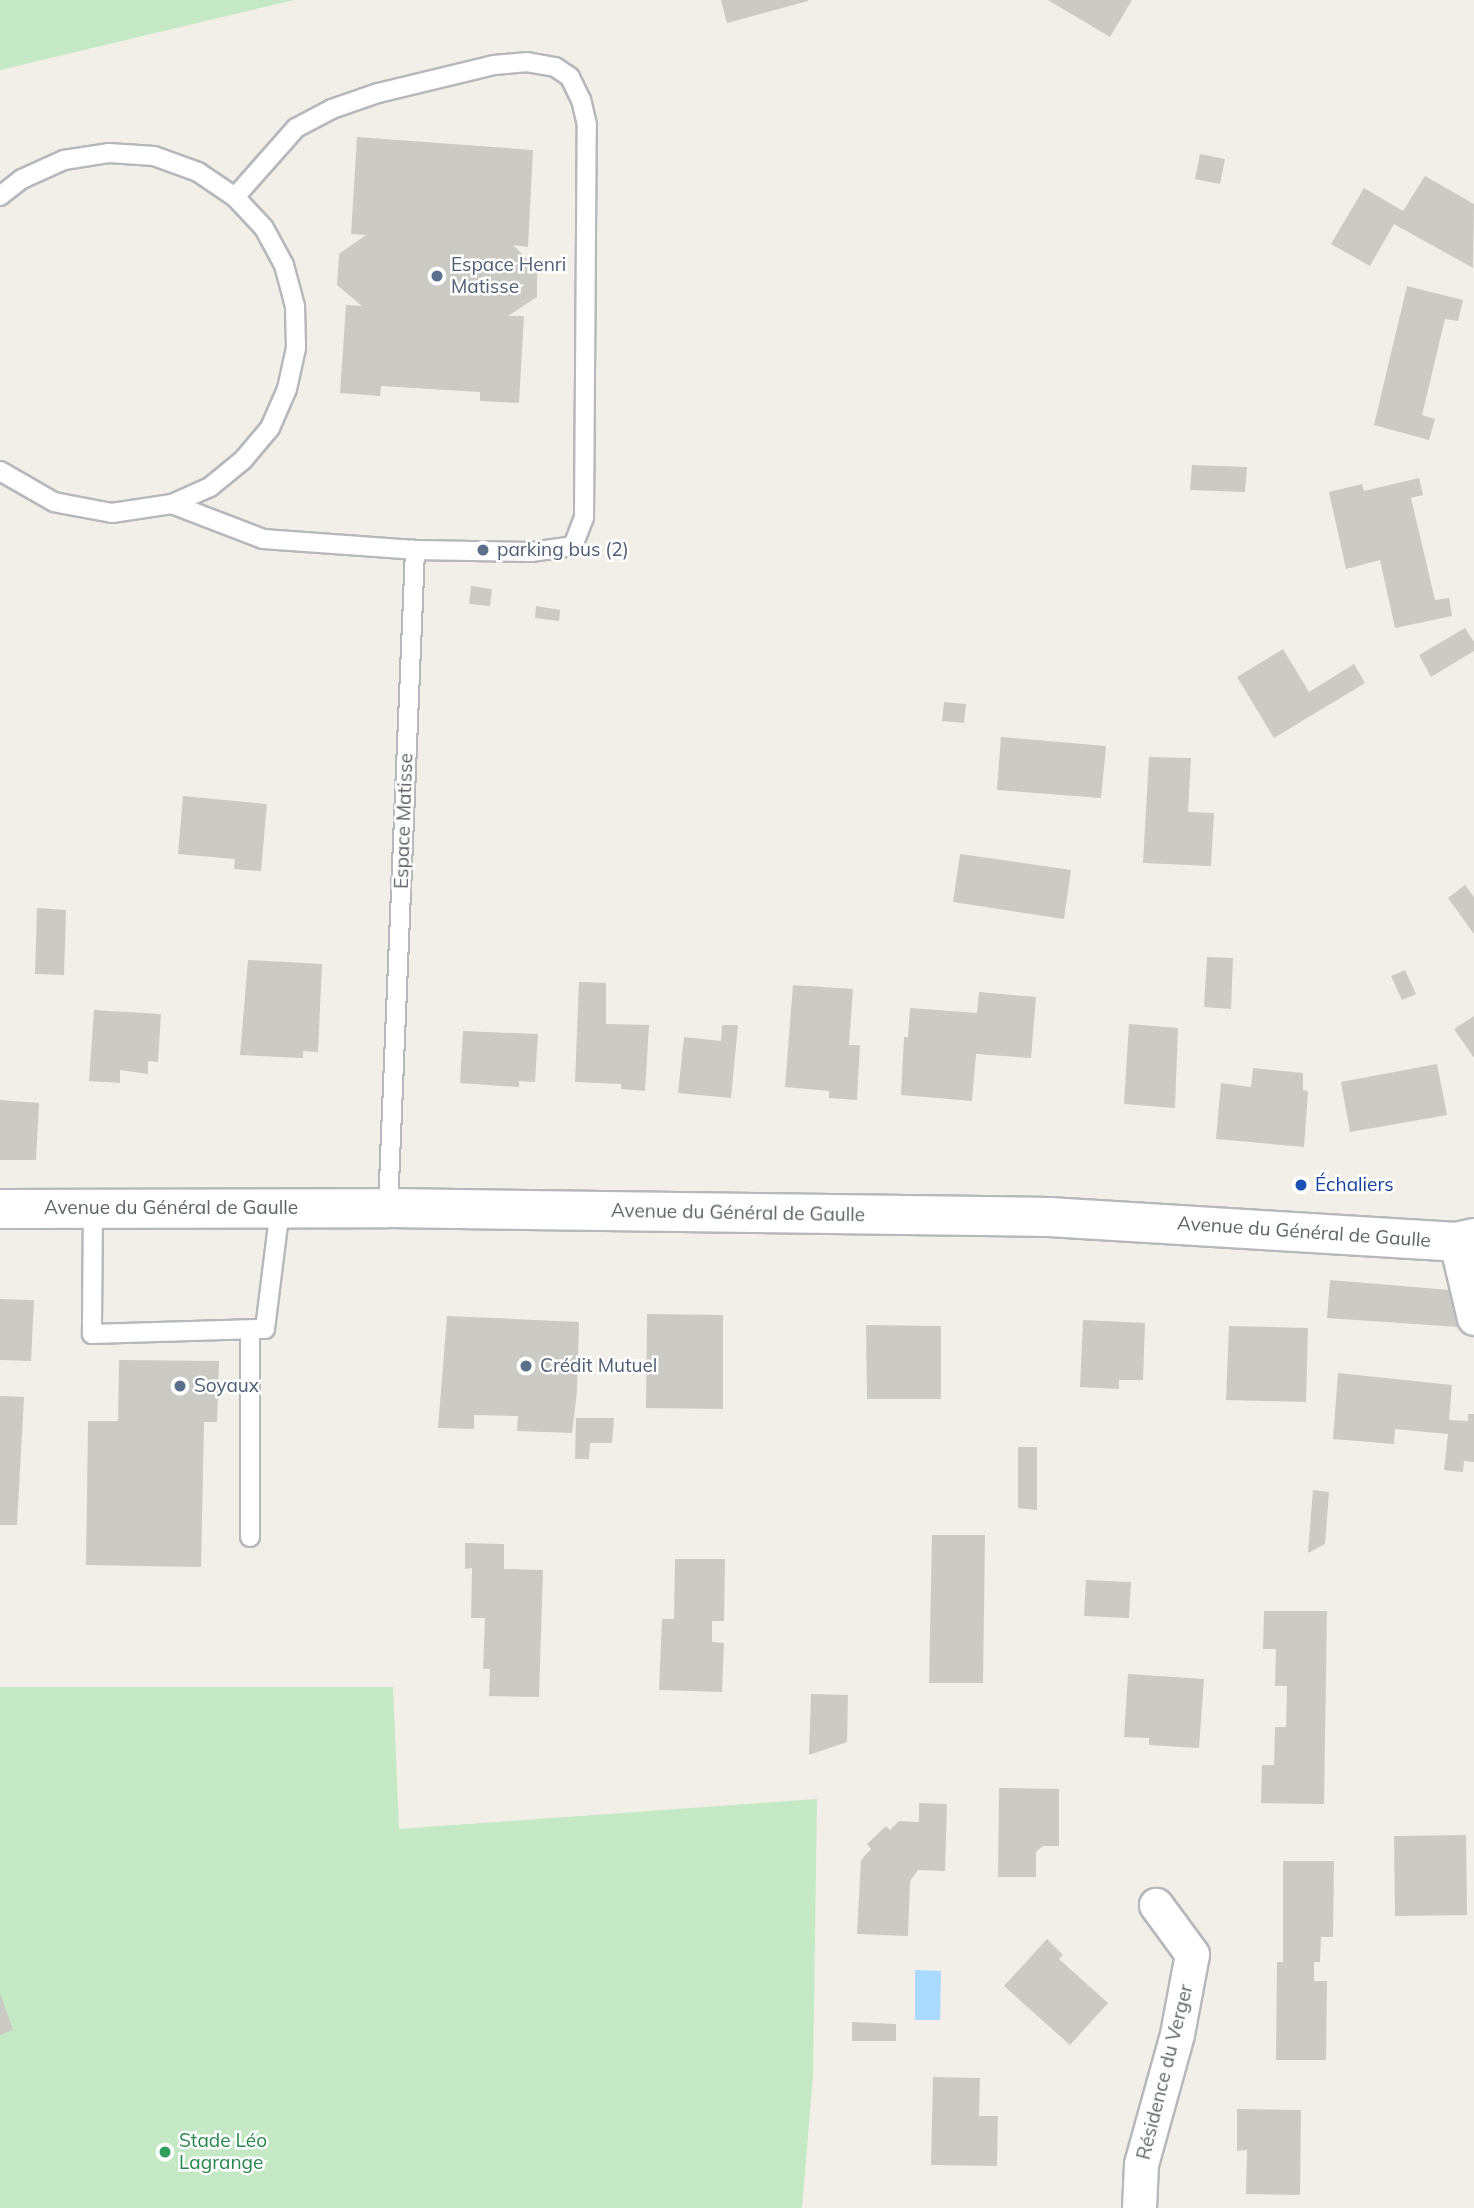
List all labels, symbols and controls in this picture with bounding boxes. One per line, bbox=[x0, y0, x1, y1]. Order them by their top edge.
place label: Espace Henri Matisse bbox=[451, 254, 566, 298]
marker: Espace Henri Matisse bbox=[429, 268, 445, 284]
place label: parking bus (2) bbox=[497, 539, 629, 561]
marker: parking bus (2) bbox=[475, 542, 491, 558]
street label: Espace Matisse bbox=[390, 753, 418, 889]
place label: Échaliers bbox=[1315, 1174, 1394, 1196]
marker: Échaliers bbox=[1293, 1177, 1309, 1193]
street label: Avenue du Général de Gaulle bbox=[44, 1197, 298, 1219]
street label: Avenue du Général de Gaulle bbox=[611, 1199, 865, 1227]
street label: Avenue du Général de Gaulle bbox=[1176, 1212, 1432, 1252]
place label: Crédit Mutuel bbox=[540, 1355, 657, 1377]
marker: Crédit Mutuel bbox=[518, 1358, 534, 1374]
place label: Soyaux bbox=[194, 1375, 259, 1397]
marker: Soyaux bbox=[172, 1378, 188, 1394]
street label: Résidence du Verger bbox=[1132, 1982, 1198, 2162]
place label: Stade Léo Lagrange bbox=[179, 2130, 267, 2174]
marker: Stade Léo Lagrange bbox=[157, 2144, 173, 2160]

